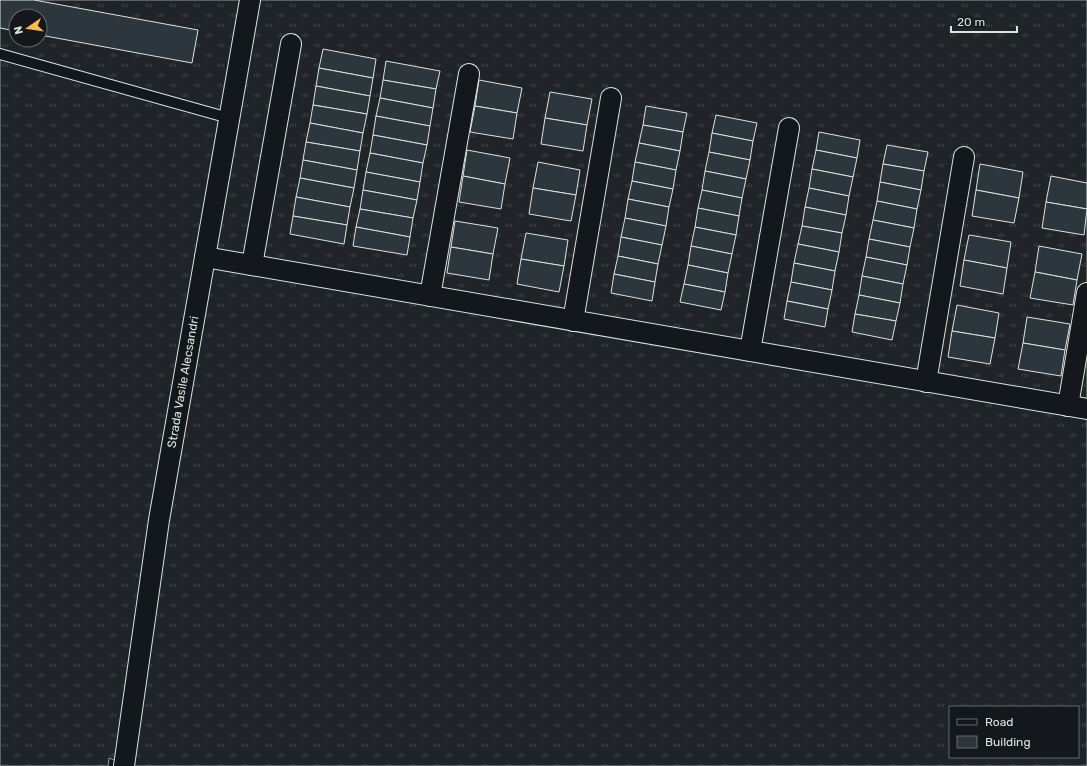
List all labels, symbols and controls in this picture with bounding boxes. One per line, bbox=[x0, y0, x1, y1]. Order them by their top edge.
north arrow bbox=[8, 8, 48, 48]
scale bar bbox=[951, 8, 1017, 34]
text: 20 m bbox=[957, 15, 985, 29]
text: N bbox=[12, 25, 26, 35]
street label: Strada Vasile Alecsandri bbox=[165, 315, 202, 449]
legend bbox=[949, 706, 1079, 758]
text: Road bbox=[985, 715, 1013, 729]
text: Building bbox=[985, 735, 1031, 749]

